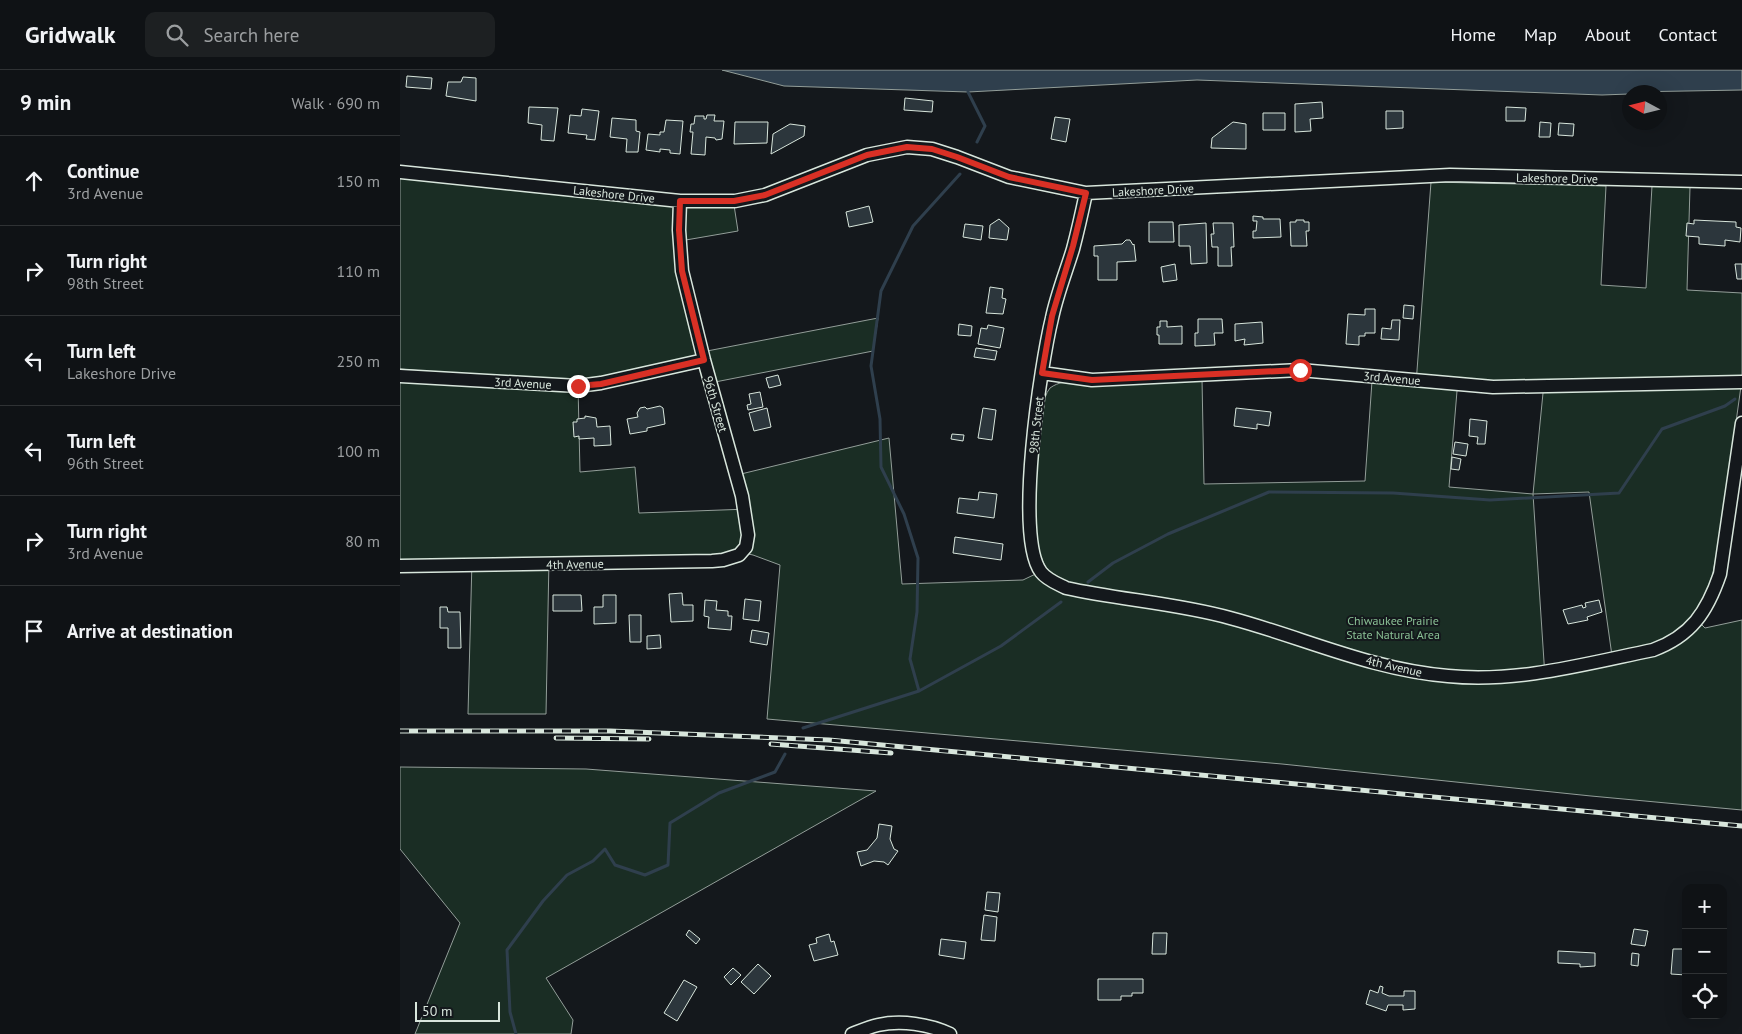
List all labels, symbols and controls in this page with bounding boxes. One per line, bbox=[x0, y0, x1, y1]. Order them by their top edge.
search box bbox=[145, 12, 495, 57]
text: Gridwalk bbox=[25, 19, 115, 50]
icon: search bbox=[163, 21, 191, 49]
text: Search here bbox=[203, 23, 299, 47]
text: Home bbox=[1450, 23, 1496, 46]
text: Map bbox=[1524, 23, 1557, 46]
text: About bbox=[1585, 23, 1631, 46]
text: Contact bbox=[1659, 23, 1717, 46]
north arrow bbox=[1622, 85, 1667, 130]
text: 9 min bbox=[20, 89, 71, 116]
text: Walk · 690 m bbox=[291, 93, 380, 113]
text: Continue bbox=[67, 159, 139, 183]
icon: ahead bbox=[20, 167, 48, 195]
street label: Lakeshore Drive bbox=[1516, 170, 1598, 186]
text: 150 m bbox=[337, 171, 380, 191]
street label: Lakeshore Drive bbox=[1112, 180, 1194, 200]
street label: Lakeshore Drive bbox=[572, 182, 656, 206]
text: 3rd Avenue bbox=[67, 183, 144, 203]
text: Turn right bbox=[67, 249, 147, 273]
icon: right bbox=[20, 257, 48, 285]
text: 110 m bbox=[337, 261, 380, 281]
text: 98th Street bbox=[67, 273, 144, 293]
text: Turn left bbox=[67, 339, 136, 363]
icon: left bbox=[20, 347, 48, 375]
text: 250 m bbox=[337, 351, 380, 371]
route start bbox=[1289, 359, 1312, 382]
text: Lakeshore Drive bbox=[67, 363, 176, 383]
street label: 3rd Avenue bbox=[1363, 368, 1421, 388]
street label: 3rd Avenue bbox=[494, 374, 552, 392]
street label: 96th Street bbox=[701, 374, 731, 434]
route end bbox=[567, 375, 590, 398]
street label: 98th Street bbox=[1026, 396, 1046, 454]
text: Turn left bbox=[67, 429, 136, 453]
icon: left bbox=[20, 437, 48, 465]
text: 100 m bbox=[337, 441, 380, 461]
text: 96th Street bbox=[67, 453, 144, 473]
text: Turn right bbox=[67, 519, 147, 543]
icon: right bbox=[20, 527, 48, 555]
text: 80 m bbox=[345, 531, 380, 551]
text: 3rd Avenue bbox=[67, 543, 144, 563]
street label: 4th Avenue bbox=[546, 556, 604, 572]
park label: Chiwaukee Prairie State Natural Area bbox=[1346, 613, 1440, 642]
icon: arrive bbox=[20, 617, 48, 645]
text: Arrive at destination bbox=[67, 619, 233, 643]
street label: 4th Avenue bbox=[1364, 652, 1424, 680]
map controls bbox=[1682, 884, 1727, 1019]
button: + bbox=[1682, 884, 1727, 929]
button: − bbox=[1682, 929, 1727, 974]
button: locate bbox=[1682, 974, 1727, 1019]
scale bar bbox=[415, 999, 500, 1022]
text: 50 m bbox=[422, 1002, 452, 1020]

